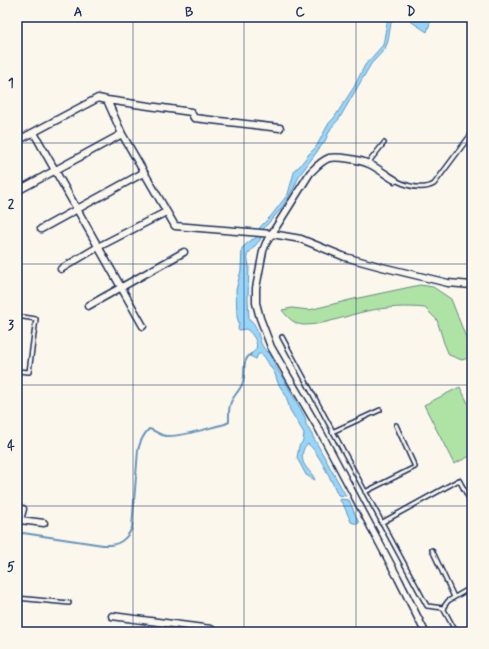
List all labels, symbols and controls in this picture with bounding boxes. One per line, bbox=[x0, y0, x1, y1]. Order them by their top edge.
text: A bbox=[74, 4, 82, 21]
text: B bbox=[185, 4, 194, 21]
text: C bbox=[295, 4, 305, 21]
text: D bbox=[407, 4, 416, 21]
text: 1 bbox=[8, 75, 14, 92]
text: 2 bbox=[8, 196, 15, 213]
text: 3 bbox=[8, 317, 14, 334]
text: 4 bbox=[7, 438, 15, 455]
text: 5 bbox=[7, 559, 15, 576]

